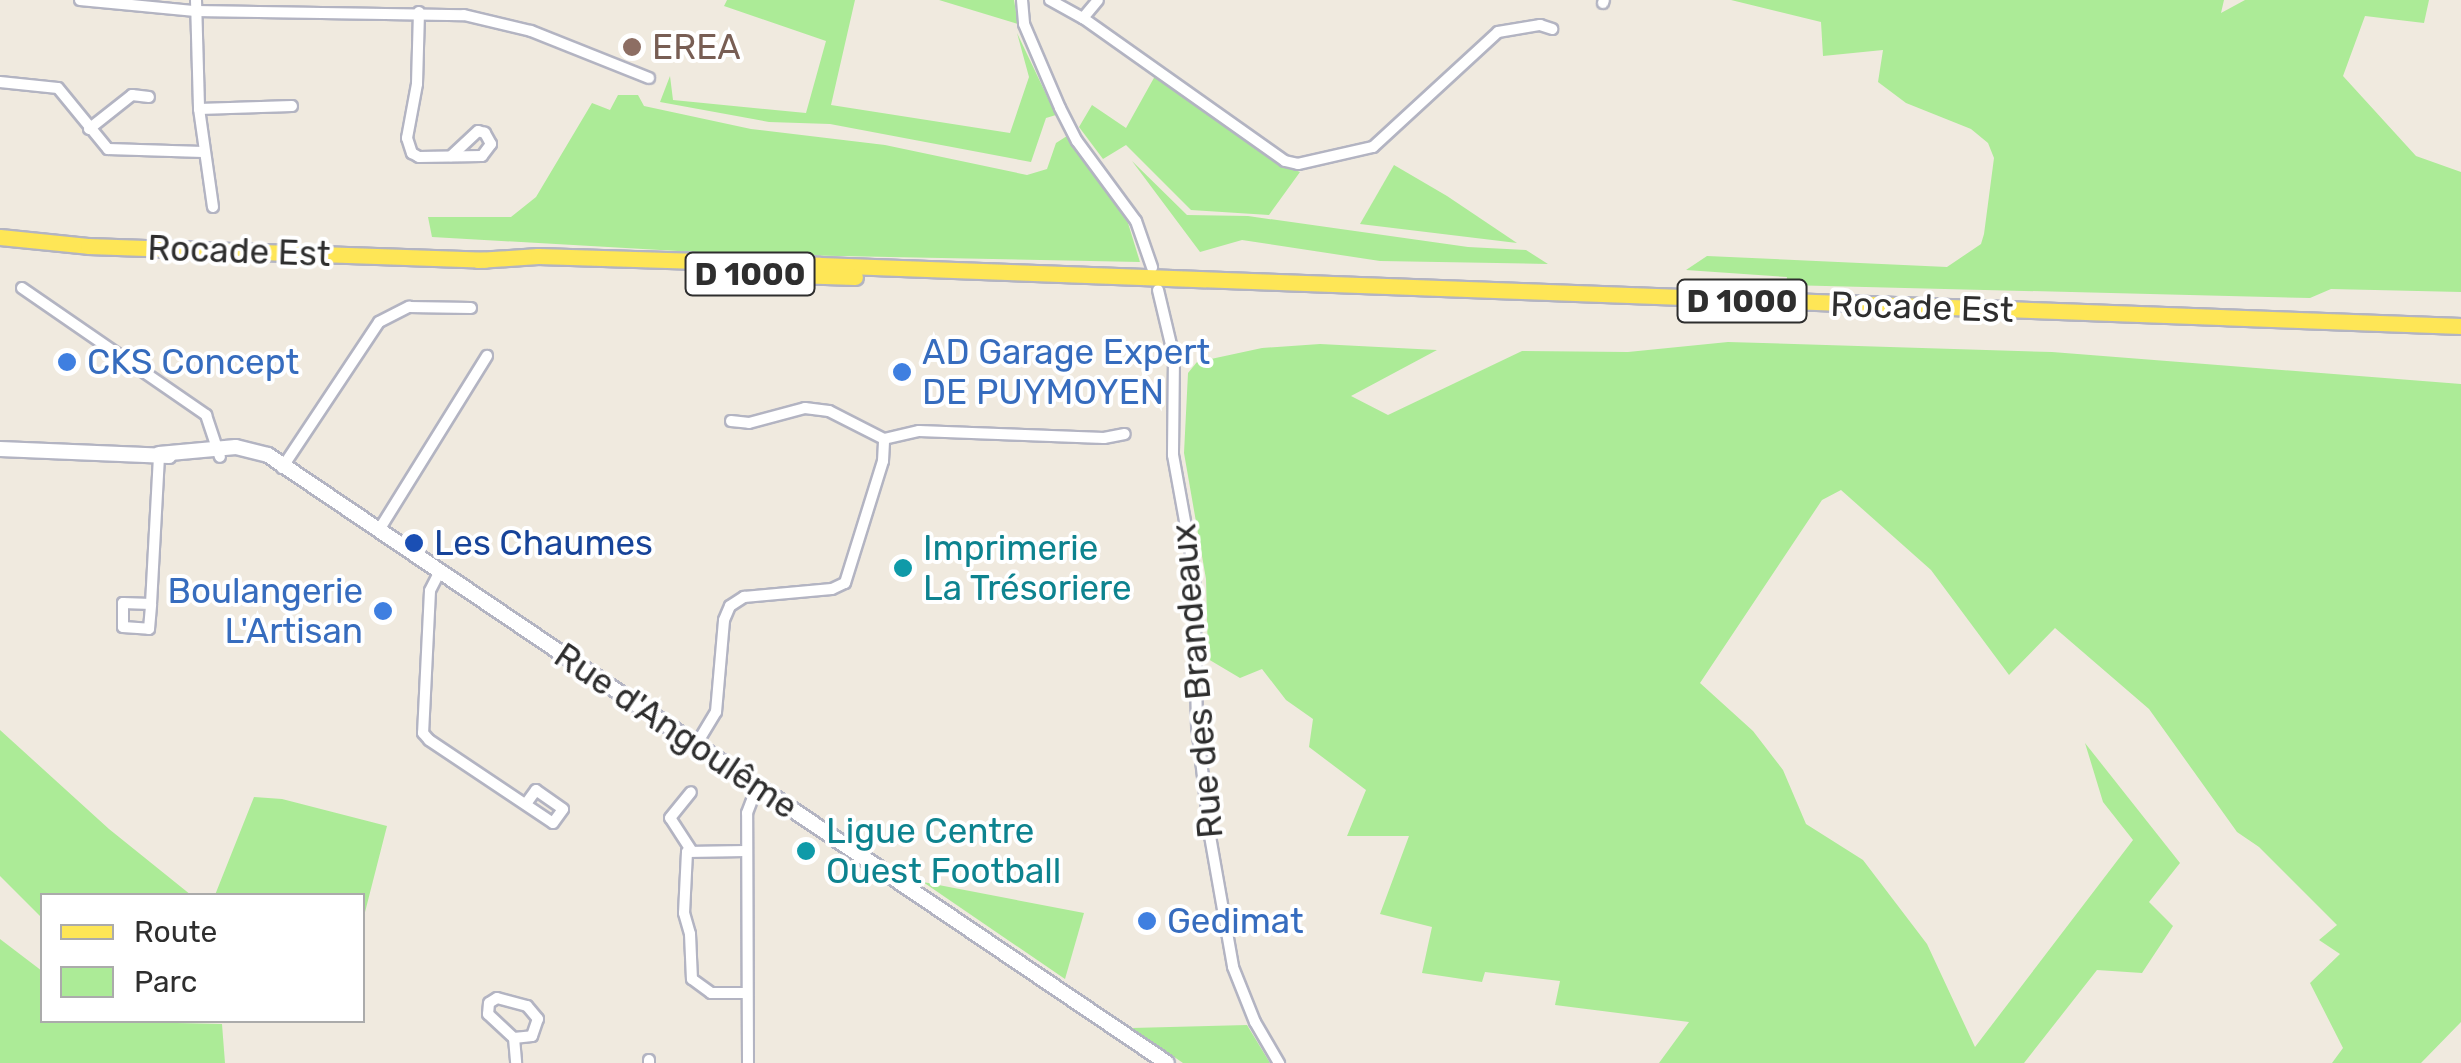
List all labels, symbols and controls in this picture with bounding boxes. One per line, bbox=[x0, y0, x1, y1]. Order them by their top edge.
place label: EREA bbox=[652, 26, 741, 68]
marker: EREA bbox=[621, 36, 643, 58]
street label: Rocade Est bbox=[147, 227, 331, 275]
road number: D 1000 bbox=[682, 247, 818, 301]
road number: D 1000 bbox=[1674, 274, 1810, 328]
street label: Rocade Est bbox=[1830, 283, 2014, 331]
place label: AD Garage Expert DE PUYMOYEN bbox=[922, 331, 1210, 413]
place label: CKS Concept bbox=[87, 341, 299, 383]
marker: CKS Concept bbox=[56, 351, 78, 373]
marker: AD Garage Expert DE PUYMOYEN bbox=[891, 361, 913, 383]
place label: Les Chaumes bbox=[434, 522, 653, 564]
street label: Rue des Brandeaux bbox=[1162, 522, 1232, 840]
place label: Imprimerie La Trésoriere bbox=[923, 527, 1132, 609]
marker: Les Chaumes bbox=[403, 532, 425, 554]
marker: Imprimerie La Trésoriere bbox=[892, 557, 914, 579]
place label: Boulangerie L'Artisan bbox=[168, 570, 363, 652]
marker: Boulangerie L'Artisan bbox=[372, 600, 394, 622]
street label: Rue d'Angoulême bbox=[547, 634, 805, 828]
place label: Ligue Centre Ouest Football bbox=[826, 810, 1061, 892]
marker: Ligue Centre Ouest Football bbox=[795, 840, 817, 862]
legend bbox=[40, 893, 365, 1023]
place label: Gedimat bbox=[1167, 900, 1304, 942]
marker: Gedimat bbox=[1136, 910, 1158, 932]
text: Route bbox=[134, 914, 217, 950]
text: Parc bbox=[134, 964, 197, 1000]

